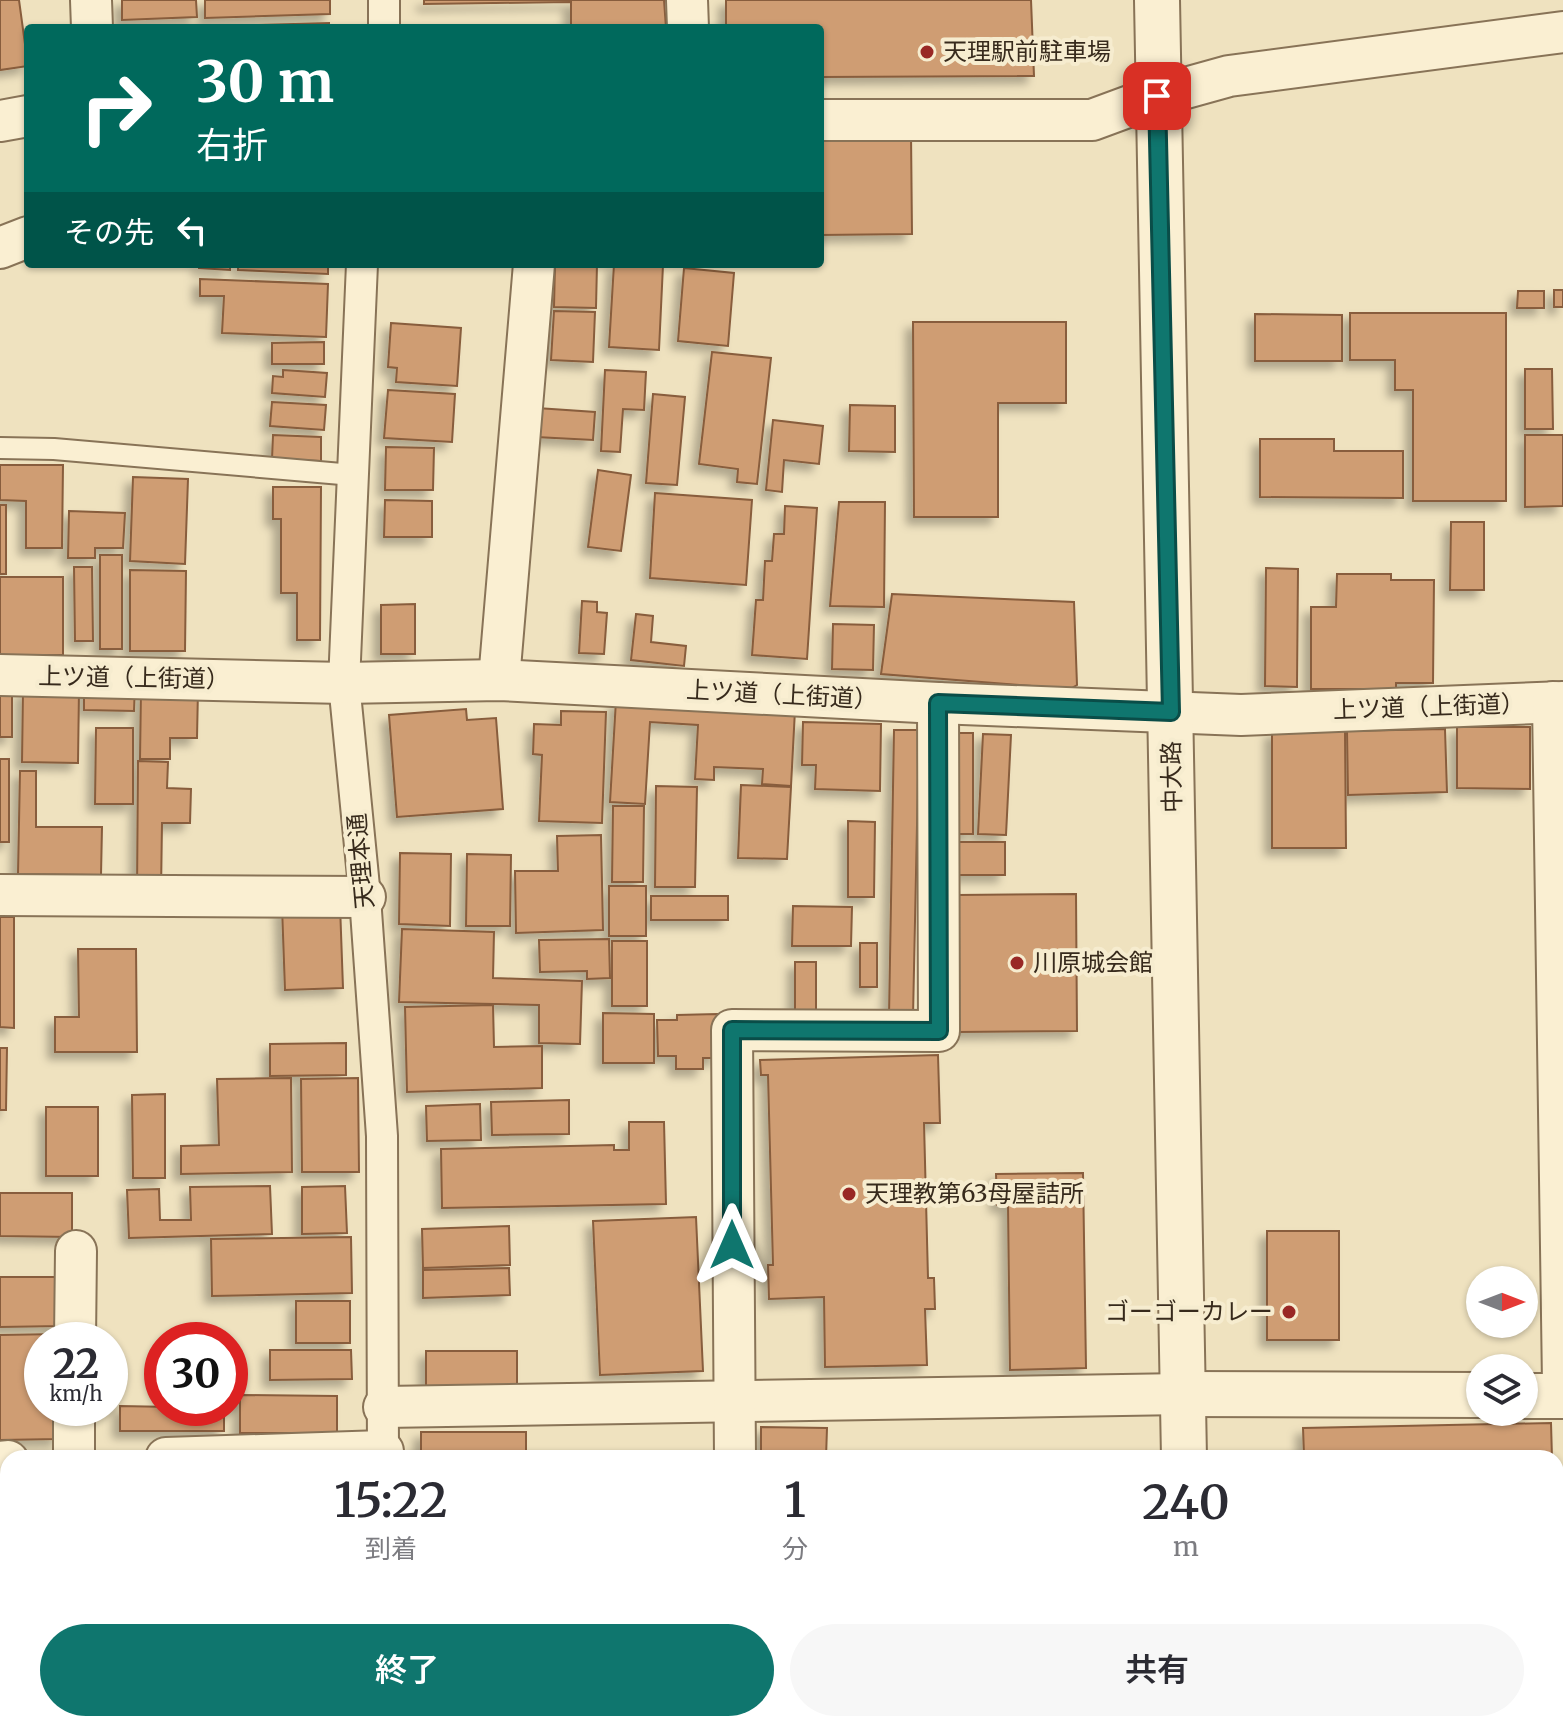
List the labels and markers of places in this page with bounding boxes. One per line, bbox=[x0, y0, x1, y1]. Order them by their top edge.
place label: 天理駅前駐車場 bbox=[943, 36, 1111, 67]
marker: 天理駅前駐車場 bbox=[918, 43, 936, 61]
pin bbox=[1123, 62, 1191, 130]
place label: 川原城会館 bbox=[1033, 947, 1153, 978]
marker: 川原城会館 bbox=[1008, 954, 1026, 972]
place label: 天理教第63母屋詰所 bbox=[865, 1178, 1084, 1209]
marker: 天理教第63母屋詰所 bbox=[840, 1185, 858, 1203]
place label: ゴーゴーカレー bbox=[1105, 1296, 1273, 1327]
marker: ゴーゴーカレー bbox=[1280, 1303, 1298, 1321]

